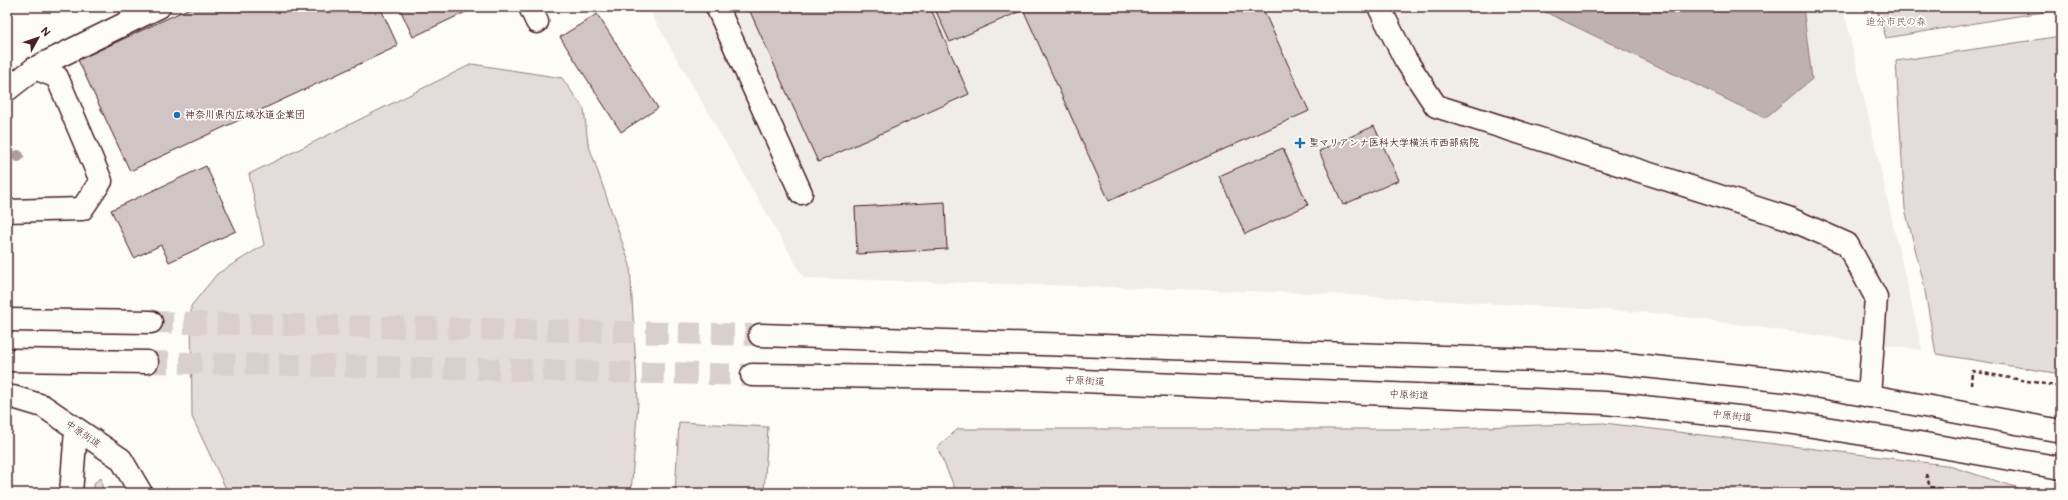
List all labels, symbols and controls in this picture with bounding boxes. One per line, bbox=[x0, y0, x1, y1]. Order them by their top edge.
park label: 追分市民の森 bbox=[1866, 16, 1926, 28]
north arrow bbox=[18, 18, 58, 58]
text: N bbox=[38, 25, 53, 39]
place label: 神奈川県内広域水道企業団 bbox=[185, 109, 305, 121]
marker: 神奈川県内広域水道企業団 bbox=[172, 110, 182, 120]
marker: 聖マリアンナ医科大学横浜市西部病院 bbox=[1294, 137, 1306, 149]
place label: 聖マリアンナ医科大学横浜市西部病院 bbox=[1309, 137, 1479, 149]
street label: 中原街道 bbox=[1065, 374, 1105, 388]
street label: 中原街道 bbox=[1389, 388, 1429, 402]
street label: 中原街道 bbox=[1711, 408, 1753, 424]
street label: 中原街道 bbox=[63, 418, 103, 450]

